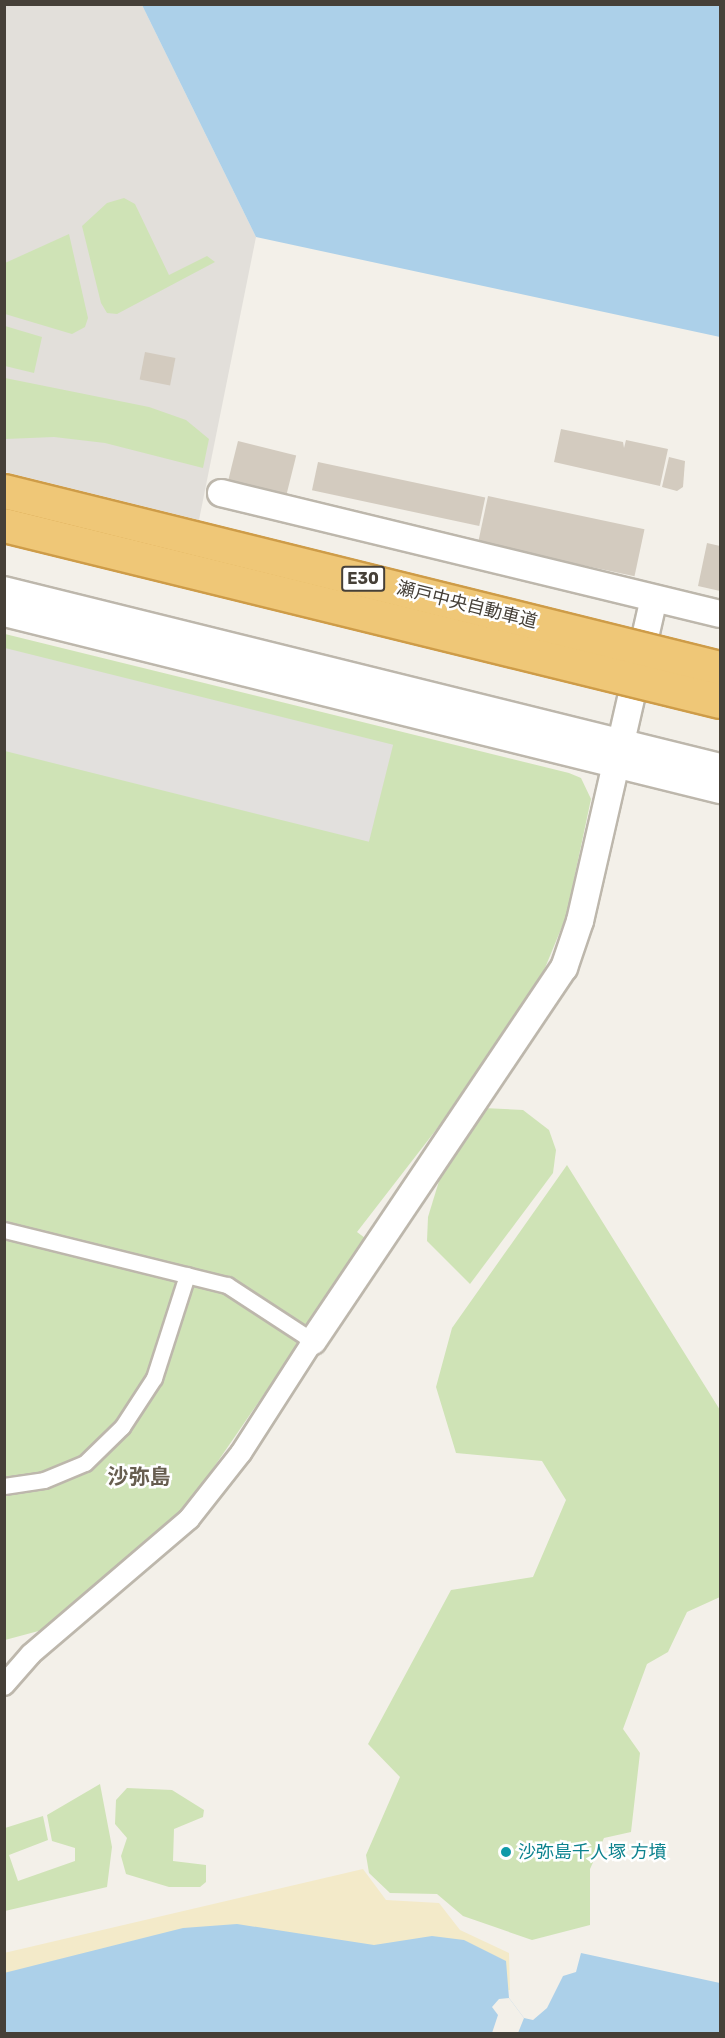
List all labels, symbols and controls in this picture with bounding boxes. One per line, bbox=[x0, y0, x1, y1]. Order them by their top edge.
road number: E30 bbox=[340, 566, 386, 592]
street label: 瀬戸中央自動車道 bbox=[395, 577, 539, 633]
district label: 沙弥島 bbox=[108, 1464, 170, 1490]
place label: 沙弥島千人塚 方墳 bbox=[518, 1841, 666, 1863]
marker: 沙弥島千人塚 方墳 bbox=[499, 1845, 513, 1859]

